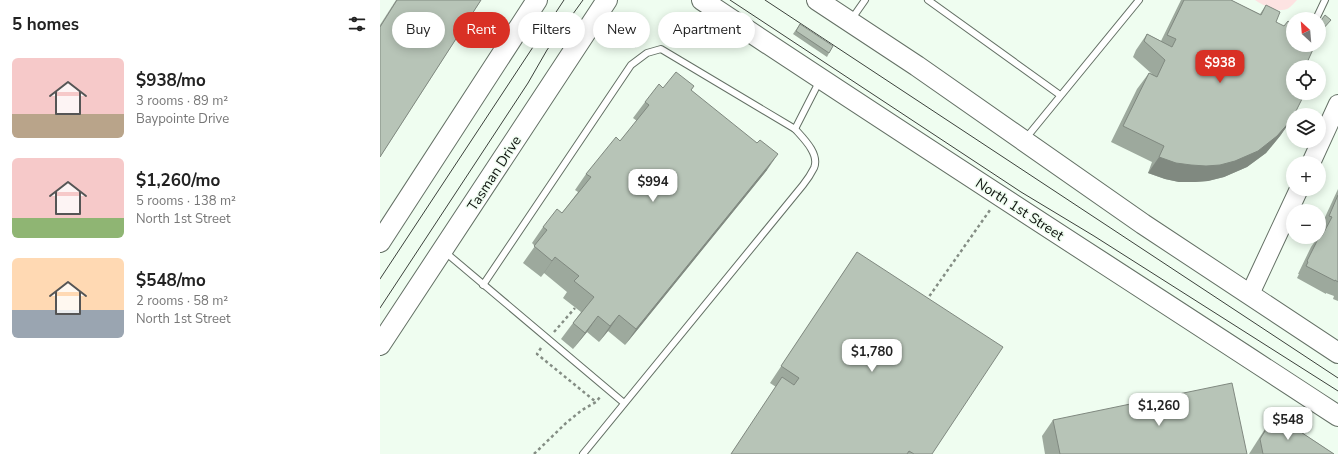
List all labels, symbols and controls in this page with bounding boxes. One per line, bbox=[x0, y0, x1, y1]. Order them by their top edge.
chip: Buy bbox=[392, 12, 445, 48]
chip: Rent bbox=[453, 12, 510, 48]
chip: Filters bbox=[518, 12, 585, 48]
chip: New bbox=[593, 12, 650, 48]
chip: Apartment bbox=[658, 12, 755, 48]
north arrow bbox=[1286, 12, 1326, 52]
map controls bbox=[1286, 12, 1326, 244]
text: 5 homes bbox=[12, 13, 79, 36]
icon: filters bbox=[346, 13, 368, 35]
pin: $938 bbox=[1196, 50, 1244, 84]
text: $938 bbox=[1204, 54, 1236, 72]
button: locate bbox=[1286, 60, 1326, 100]
text: $938/mo bbox=[136, 69, 206, 92]
icon: home bbox=[44, 74, 92, 122]
text: 3 rooms · 89 m² bbox=[136, 92, 228, 110]
button: layers bbox=[1286, 108, 1326, 148]
text: Baypointe Drive bbox=[136, 110, 229, 128]
street label: Tasman Drive bbox=[463, 132, 526, 214]
button: + bbox=[1286, 156, 1326, 196]
text: $1,260/mo bbox=[136, 169, 220, 192]
pin: $994 bbox=[629, 169, 677, 203]
text: $994 bbox=[637, 173, 669, 191]
icon: home bbox=[44, 174, 92, 222]
street label: North 1st Street bbox=[972, 174, 1068, 245]
text: 5 rooms · 138 m² bbox=[136, 192, 236, 210]
button: − bbox=[1286, 204, 1326, 244]
text: North 1st Street bbox=[136, 210, 230, 228]
text: $548/mo bbox=[136, 269, 206, 292]
icon: home bbox=[44, 274, 92, 322]
text: 2 rooms · 58 m² bbox=[136, 292, 228, 310]
text: North 1st Street bbox=[136, 310, 230, 328]
pin: $1,780 bbox=[839, 339, 905, 373]
text: $1,780 bbox=[851, 343, 893, 361]
pin: $1,260 bbox=[1126, 393, 1192, 427]
text: $1,260 bbox=[1138, 397, 1180, 415]
pin: $548 bbox=[1264, 407, 1312, 441]
text: $548 bbox=[1272, 411, 1304, 429]

